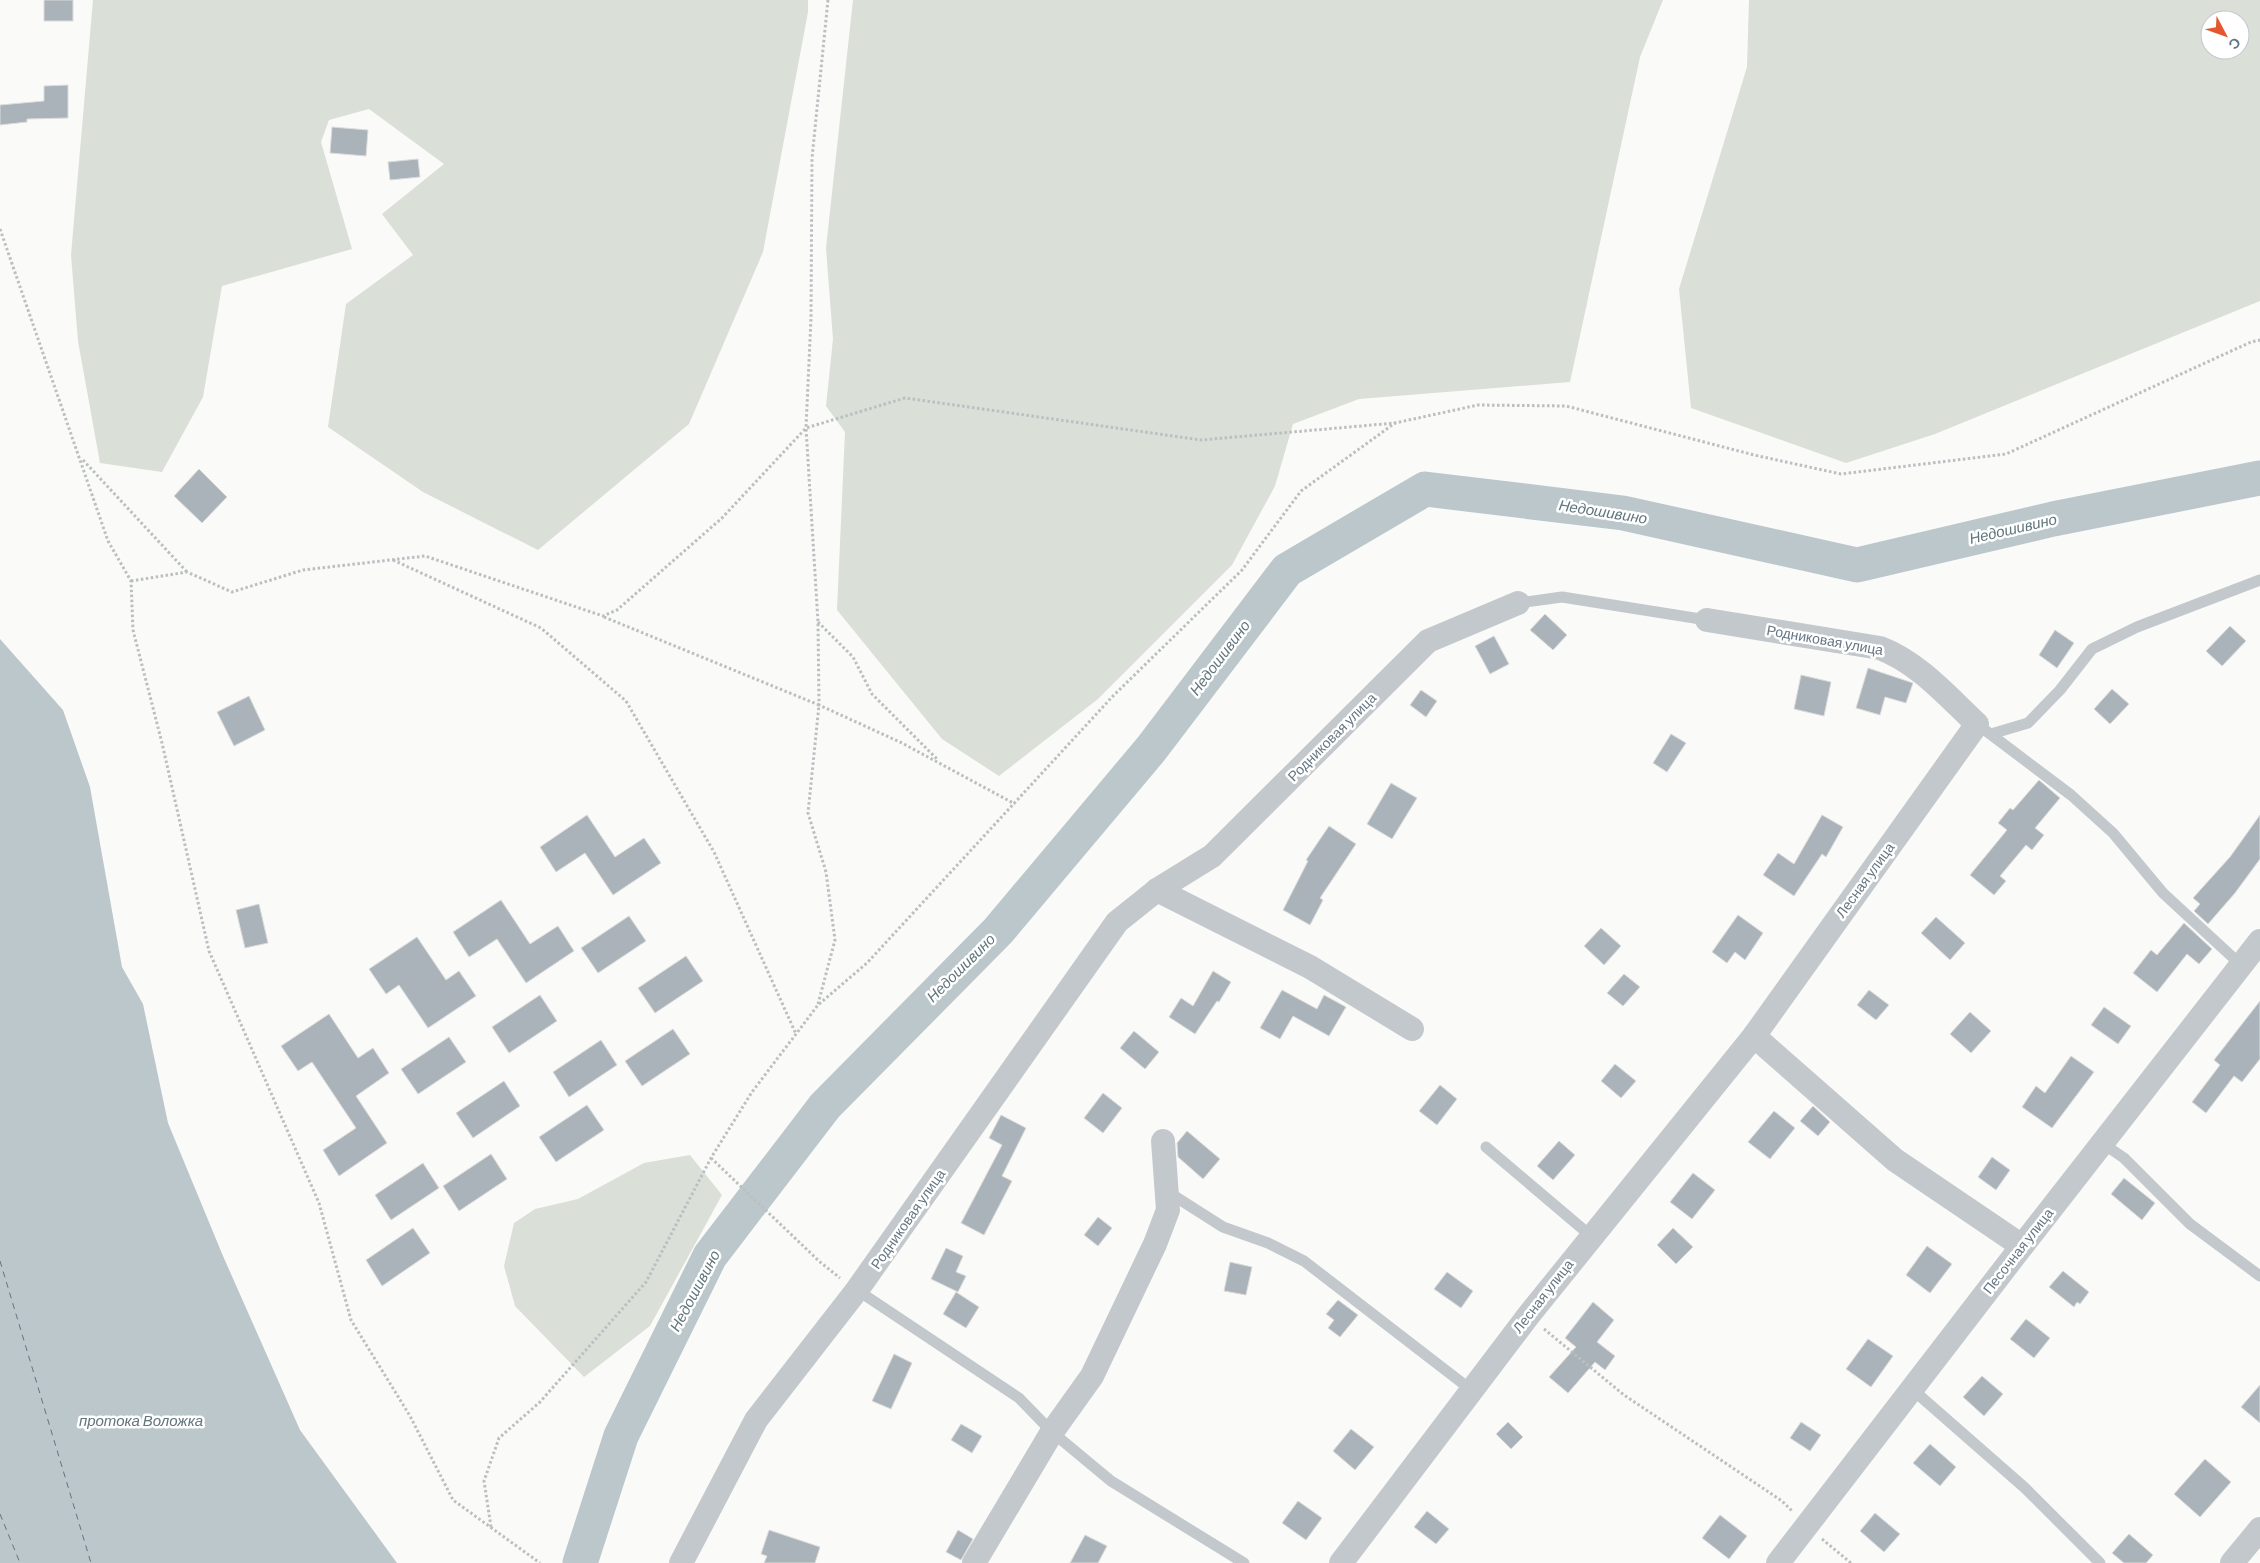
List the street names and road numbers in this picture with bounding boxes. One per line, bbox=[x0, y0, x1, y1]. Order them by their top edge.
street label: Родниковая улица bbox=[1766, 621, 1885, 658]
street label: Родниковая улица bbox=[1284, 689, 1379, 784]
street label: Лесная улица bbox=[1832, 839, 1898, 920]
street label: Родниковая улица bbox=[867, 1165, 948, 1272]
street label: Песочная улица bbox=[1979, 1204, 2056, 1297]
street label: Лесная улица bbox=[1509, 1255, 1577, 1336]

